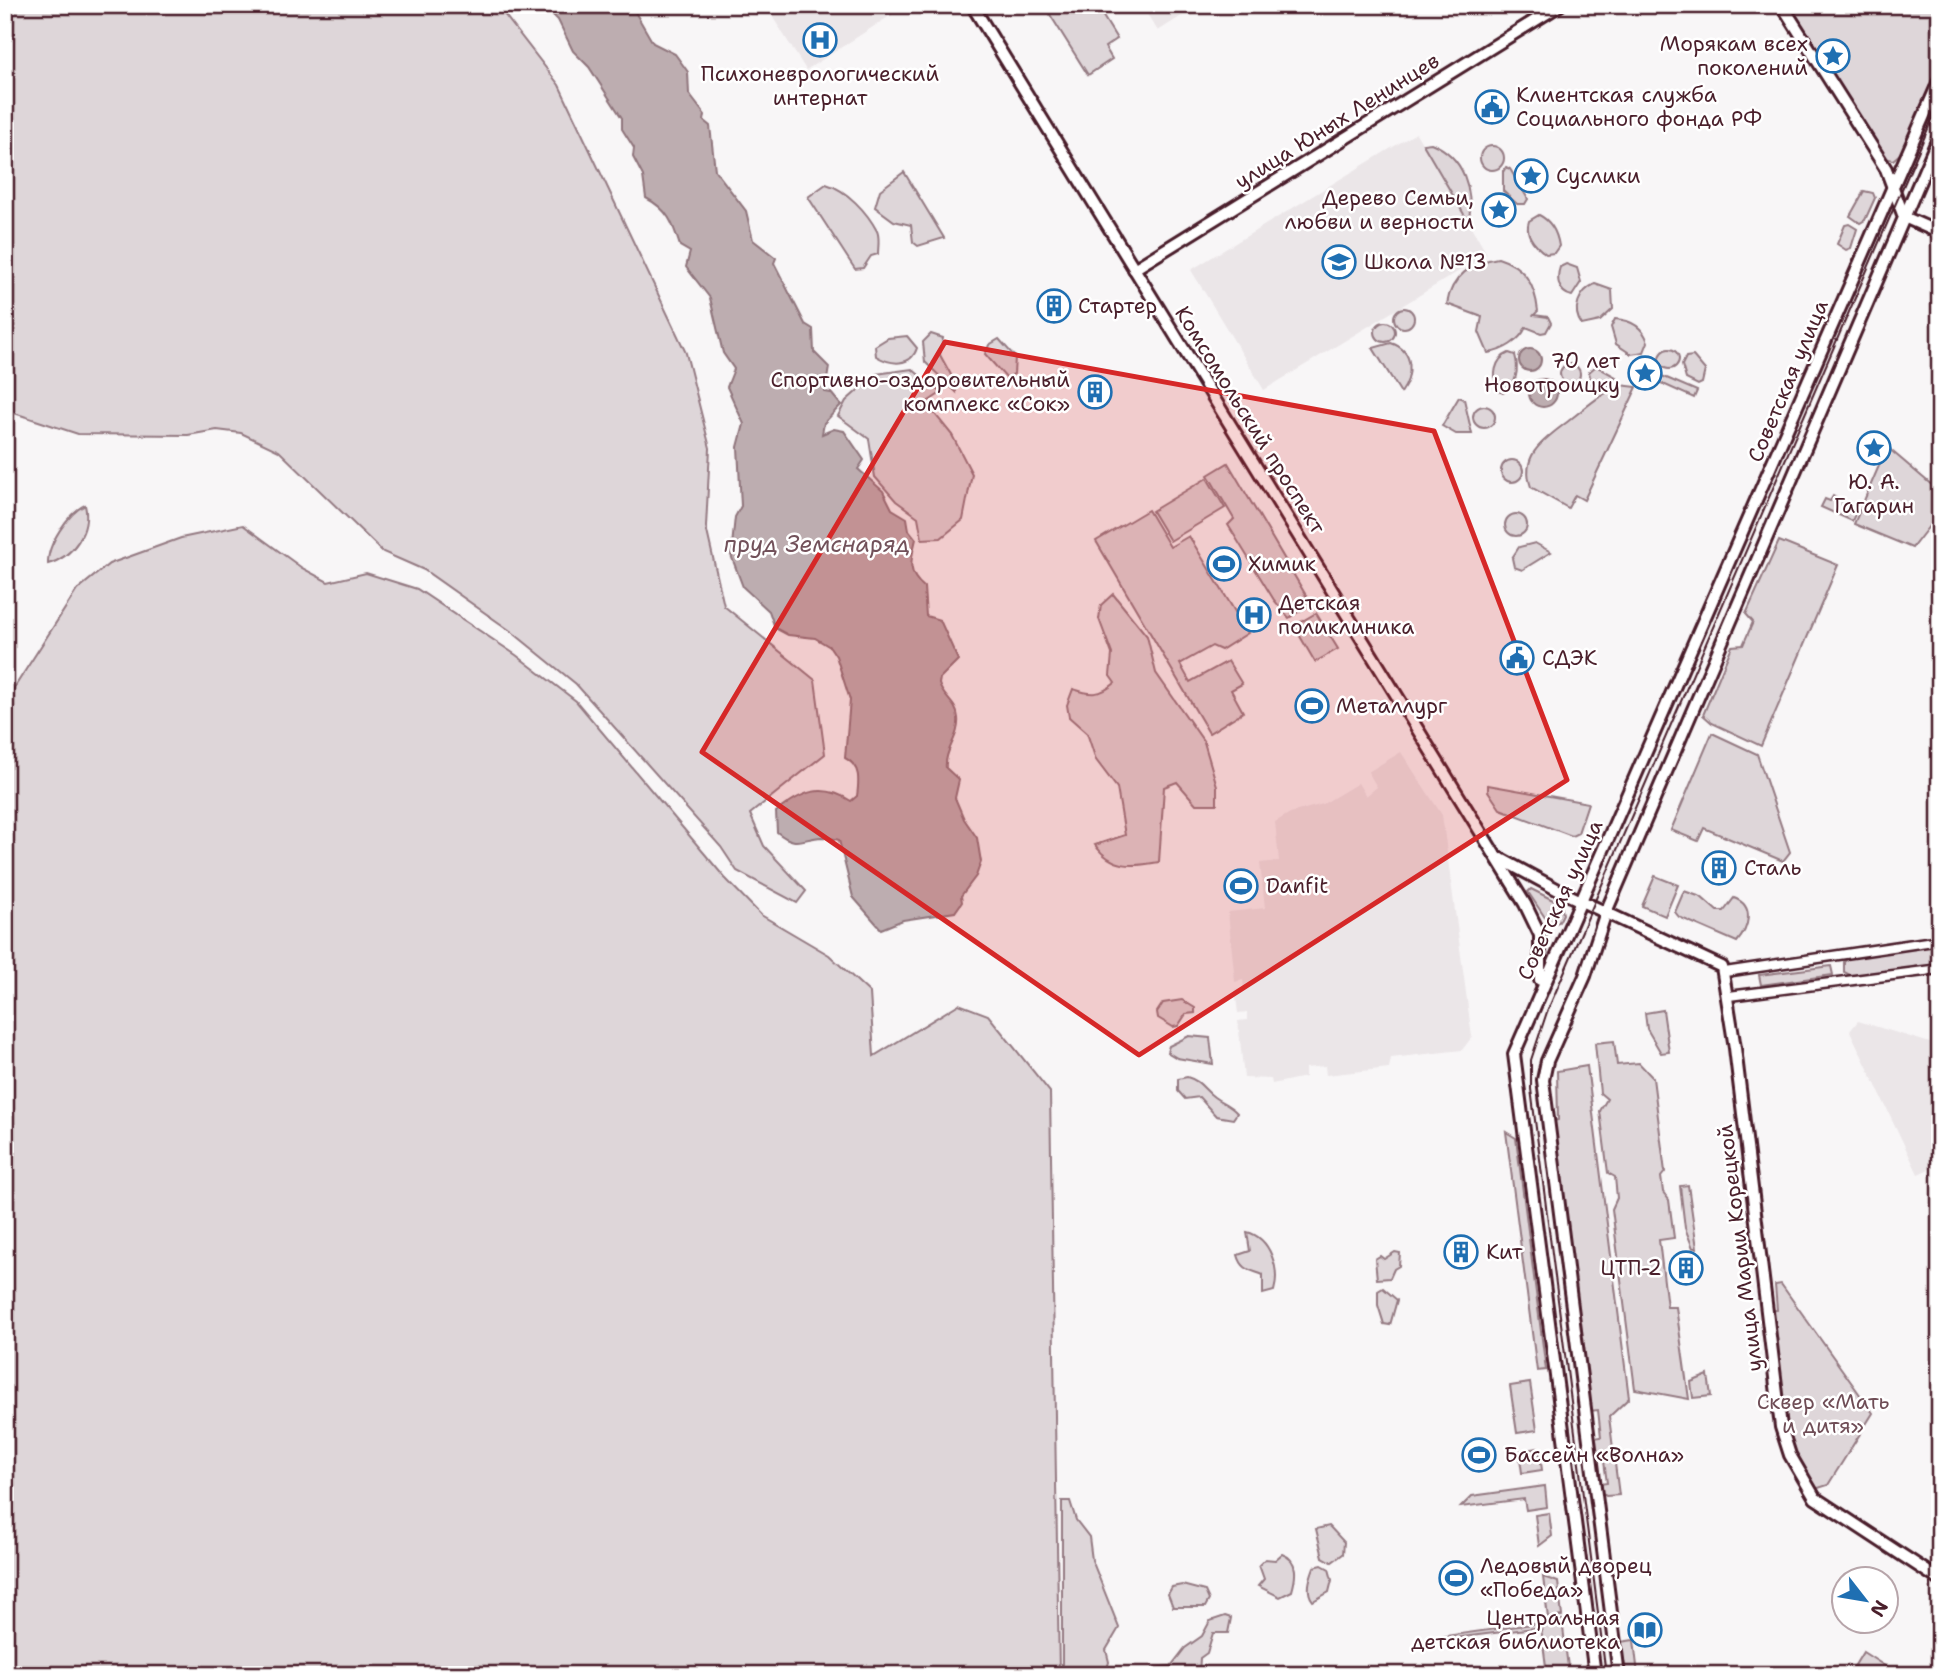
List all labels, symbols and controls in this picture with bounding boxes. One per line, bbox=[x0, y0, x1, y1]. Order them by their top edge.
hospital icon: Психоневрологический интернат bbox=[801, 21, 839, 59]
place label: Морякам всех поколений bbox=[1660, 30, 1808, 82]
place icon: Морякам всех поколений bbox=[1814, 37, 1852, 75]
street label: улица Юных Ленинцев bbox=[1229, 46, 1445, 196]
place label: Психоневрологический интернат bbox=[701, 60, 939, 112]
place label: Клиентская служба Социального фонда РФ bbox=[1516, 81, 1762, 133]
public building icon: Клиентская служба Социального фонда РФ bbox=[1473, 88, 1511, 126]
place icon: Суслики bbox=[1512, 157, 1550, 195]
place label: Суслики bbox=[1556, 162, 1641, 190]
place label: Дерево Семьи, любви и верности bbox=[1285, 184, 1474, 236]
place icon: Дерево Семьи, любви и верности bbox=[1480, 191, 1518, 229]
school or university icon: Школа №13 bbox=[1320, 243, 1358, 281]
place label: Школа №13 bbox=[1364, 248, 1487, 276]
building icon: Стартер bbox=[1035, 287, 1073, 325]
place label: Стартер bbox=[1078, 292, 1157, 320]
street label: Советская улица bbox=[1741, 296, 1835, 466]
street label: Комсомольский проспект bbox=[1168, 301, 1332, 539]
place label: 70 лет Новотроицку bbox=[1484, 347, 1620, 399]
place icon: 70 лет Новотроицку bbox=[1626, 354, 1664, 392]
place label: Спортивно-оздоровительный комплекс «Сок» bbox=[771, 366, 1070, 418]
building icon: Спортивно-оздоровительный комплекс «Сок» bbox=[1076, 373, 1114, 411]
place icon: Ю. А. Гагарин bbox=[1855, 429, 1893, 467]
place label: Ю. А. Гагарин bbox=[1834, 468, 1914, 520]
water label: пруд Земснаряд bbox=[724, 529, 910, 559]
sports icon: Химик bbox=[1205, 545, 1243, 583]
place label: Химик bbox=[1248, 550, 1316, 578]
place label: Детская поликлиника bbox=[1278, 589, 1414, 641]
hospital icon: Детская поликлиника bbox=[1235, 596, 1273, 634]
public building icon: СДЭК bbox=[1498, 639, 1536, 677]
place label: СДЭК bbox=[1542, 644, 1598, 672]
sports icon: Металлург bbox=[1293, 687, 1331, 725]
place label: Металлург bbox=[1336, 692, 1448, 720]
street label: Советская улица bbox=[1511, 815, 1609, 985]
building icon: Сталь bbox=[1700, 849, 1738, 887]
place label: Сталь bbox=[1744, 854, 1801, 882]
sports icon: Danfit bbox=[1222, 867, 1260, 905]
place label: Danfit bbox=[1266, 872, 1328, 900]
street label: улица Марии Корецкой bbox=[1711, 1122, 1769, 1373]
building icon: Кит bbox=[1442, 1233, 1480, 1271]
place label: Кит bbox=[1486, 1238, 1523, 1266]
building icon: ЦТП-2 bbox=[1667, 1249, 1705, 1287]
place label: ЦТП-2 bbox=[1600, 1254, 1662, 1282]
park label: Сквер «Мать и дитя» bbox=[1757, 1388, 1889, 1440]
sports icon: Бассейн «Волна» bbox=[1460, 1436, 1498, 1474]
place label: Бассейн «Волна» bbox=[1504, 1441, 1684, 1469]
place label: Ледовый дворец «Победа» bbox=[1480, 1552, 1652, 1604]
sports icon: Ледовый дворец «Победа» bbox=[1437, 1559, 1475, 1597]
north arrow bbox=[1829, 1564, 1899, 1634]
text: N bbox=[1865, 1596, 1894, 1621]
place label: Центральная детская библиотека bbox=[1411, 1604, 1620, 1656]
library icon: Центральная детская библиотека bbox=[1626, 1611, 1664, 1649]

